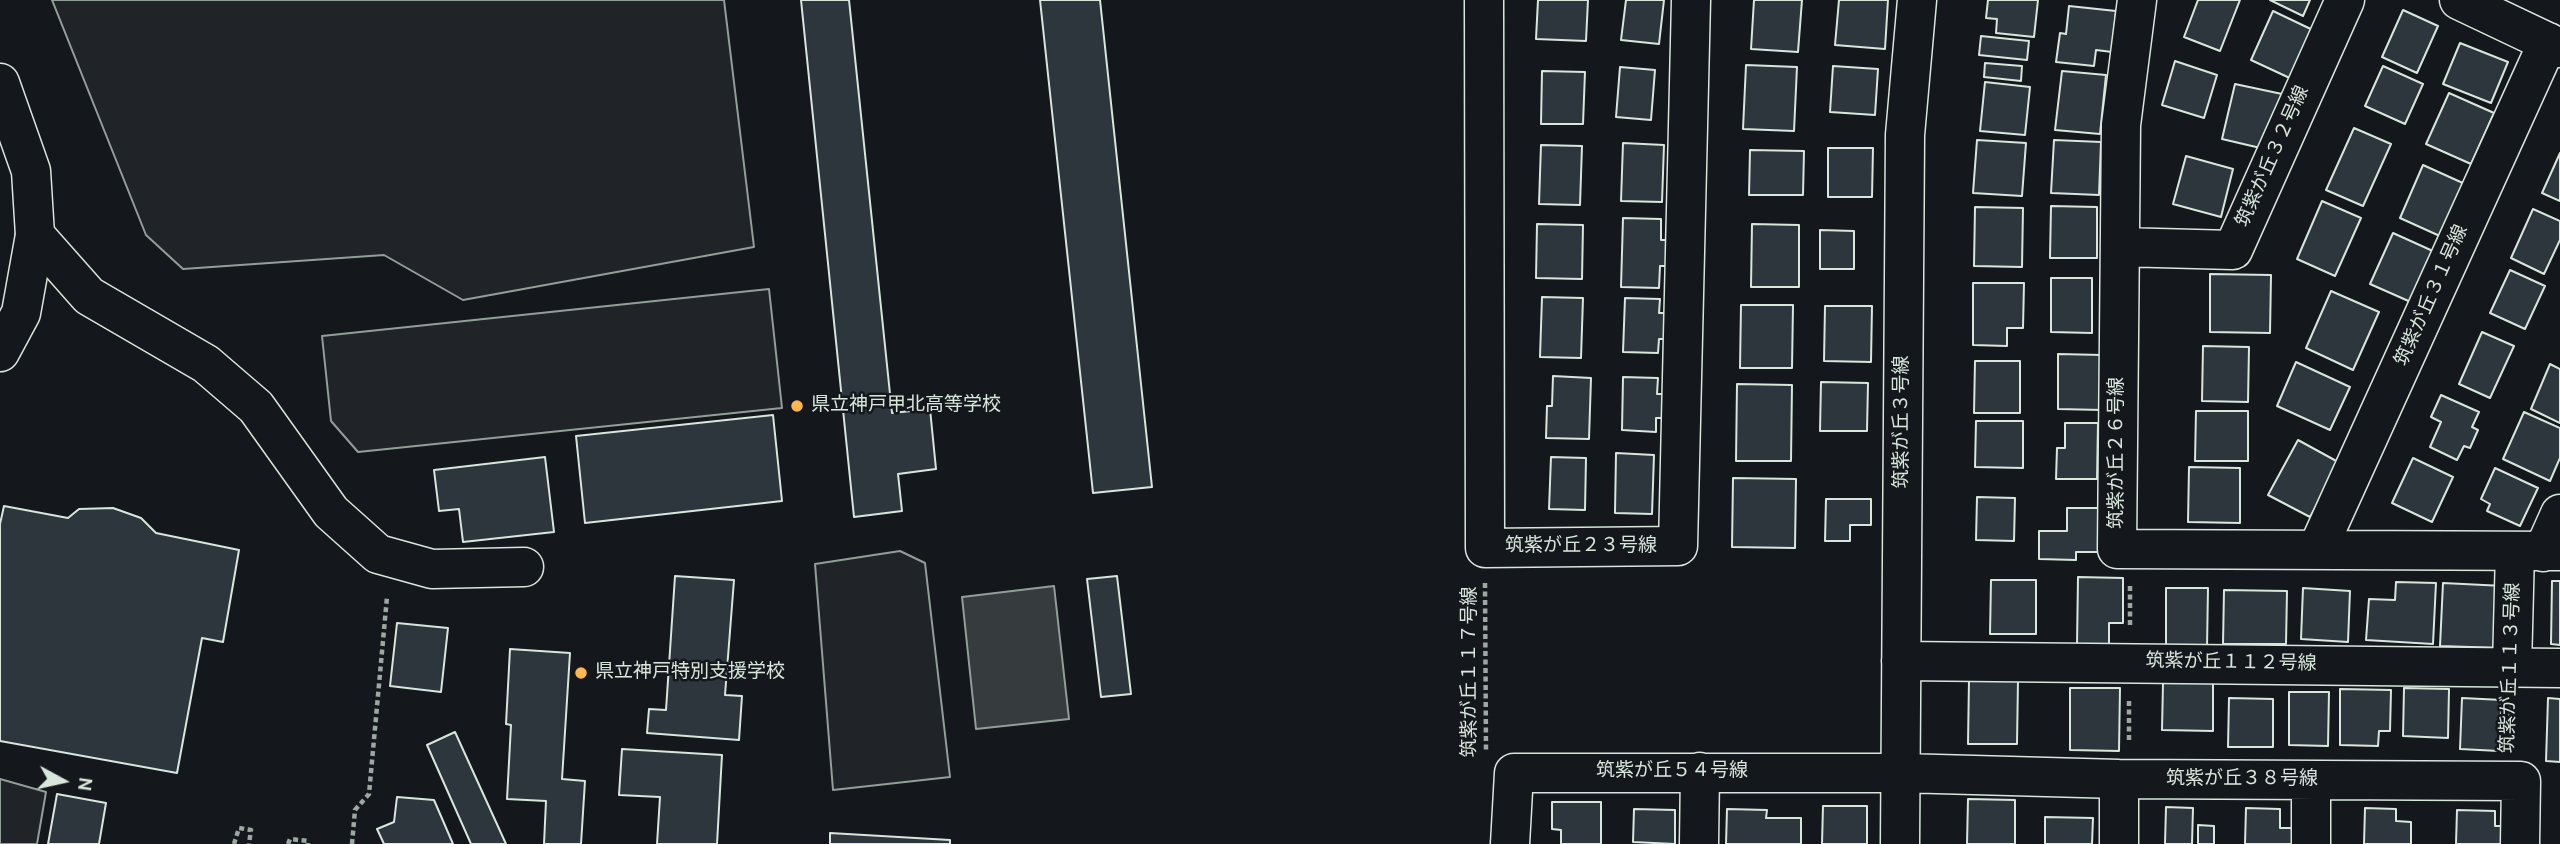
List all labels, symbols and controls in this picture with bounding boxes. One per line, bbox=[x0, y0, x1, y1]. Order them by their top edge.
street label: 筑紫が丘３２号線 bbox=[2233, 83, 2315, 231]
street label: 筑紫が丘３１号線 bbox=[2392, 222, 2474, 370]
street label: 筑紫が丘３号線 bbox=[1892, 356, 1914, 488]
street label: 筑紫が丘２６号線 bbox=[2107, 377, 2129, 529]
place label: 県立神戸甲北高等学校 bbox=[811, 395, 1001, 417]
marker: 県立神戸甲北高等学校 bbox=[789, 398, 805, 414]
street label: 筑紫が丘２３号線 bbox=[1505, 536, 1657, 558]
street label: 筑紫が丘１１３号線 bbox=[2498, 582, 2526, 754]
street label: 筑紫が丘１１７号線 bbox=[1460, 587, 1482, 757]
street label: 筑紫が丘１１２号線 bbox=[2145, 651, 2317, 677]
place label: 県立神戸特別支援学校 bbox=[595, 662, 785, 684]
marker: 県立神戸特別支援学校 bbox=[573, 665, 589, 681]
north arrow bbox=[28, 746, 98, 816]
street label: 筑紫が丘５４号線 bbox=[1596, 761, 1748, 783]
street label: 筑紫が丘３８号線 bbox=[2166, 769, 2318, 791]
text: N bbox=[71, 775, 97, 792]

